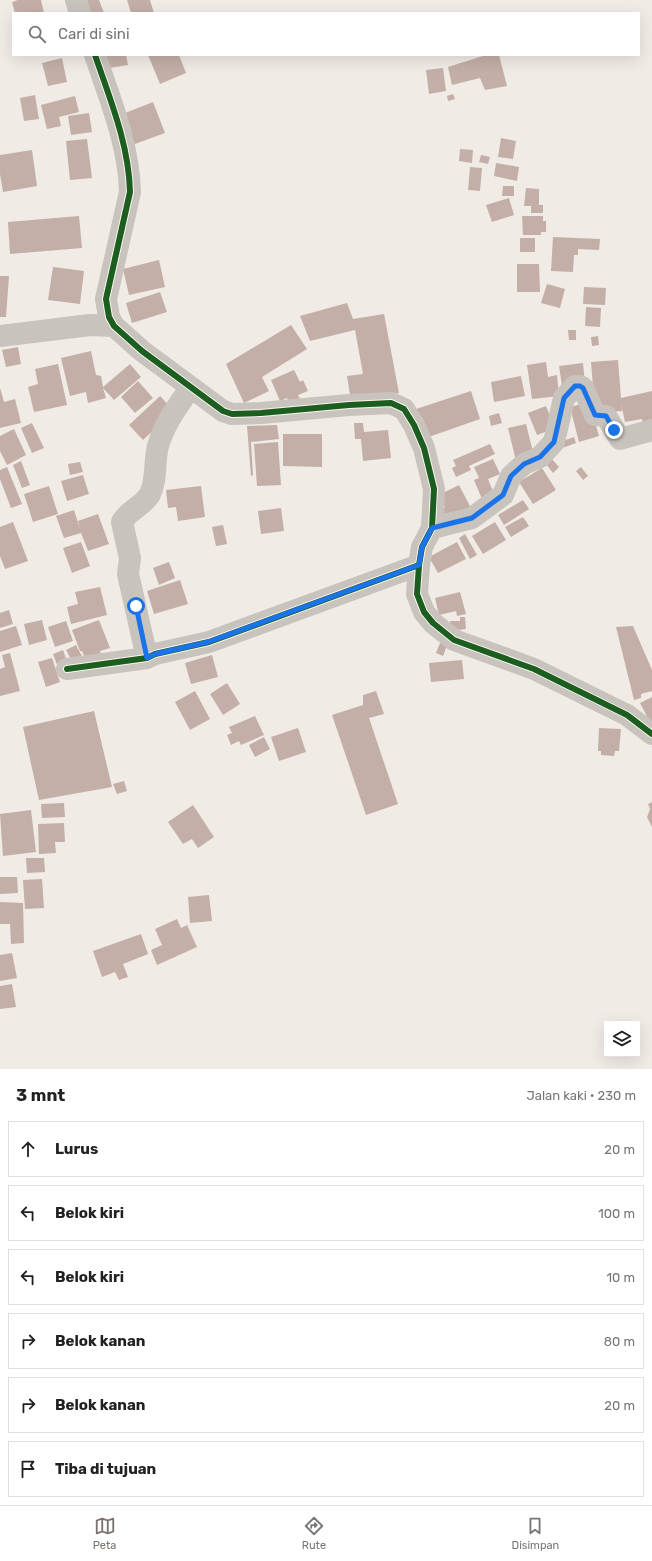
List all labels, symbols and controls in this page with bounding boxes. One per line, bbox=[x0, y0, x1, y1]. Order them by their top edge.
search box bbox=[12, 12, 640, 56]
icon: search bbox=[26, 23, 48, 45]
text: Cari di sini bbox=[58, 25, 130, 43]
route end bbox=[605, 421, 623, 439]
route start bbox=[127, 597, 145, 615]
map controls bbox=[604, 1021, 640, 1057]
button: layers bbox=[604, 1021, 640, 1057]
text: 3 mnt bbox=[16, 1085, 65, 1105]
text: Jalan kaki · 230 m bbox=[527, 1088, 636, 1103]
icon: ahead bbox=[17, 1138, 39, 1160]
text: Lurus bbox=[55, 1140, 98, 1158]
text: 20 m bbox=[604, 1142, 635, 1157]
icon: left bbox=[17, 1202, 39, 1224]
text: Belok kiri bbox=[55, 1204, 124, 1222]
text: 100 m bbox=[598, 1206, 635, 1221]
icon: left bbox=[17, 1266, 39, 1288]
text: Belok kiri bbox=[55, 1268, 124, 1286]
text: 10 m bbox=[606, 1270, 635, 1285]
icon: right bbox=[17, 1330, 39, 1352]
text: Belok kanan bbox=[55, 1332, 145, 1350]
text: 80 m bbox=[604, 1334, 635, 1349]
icon: right bbox=[17, 1394, 39, 1416]
text: Belok kanan bbox=[55, 1396, 145, 1414]
text: 20 m bbox=[604, 1398, 635, 1413]
icon: arrive bbox=[17, 1458, 39, 1480]
text: Tiba di tujuan bbox=[55, 1460, 156, 1478]
tab: Peta bbox=[93, 1515, 116, 1552]
tab: Rute bbox=[302, 1515, 326, 1552]
tab: Disimpan bbox=[512, 1515, 559, 1552]

